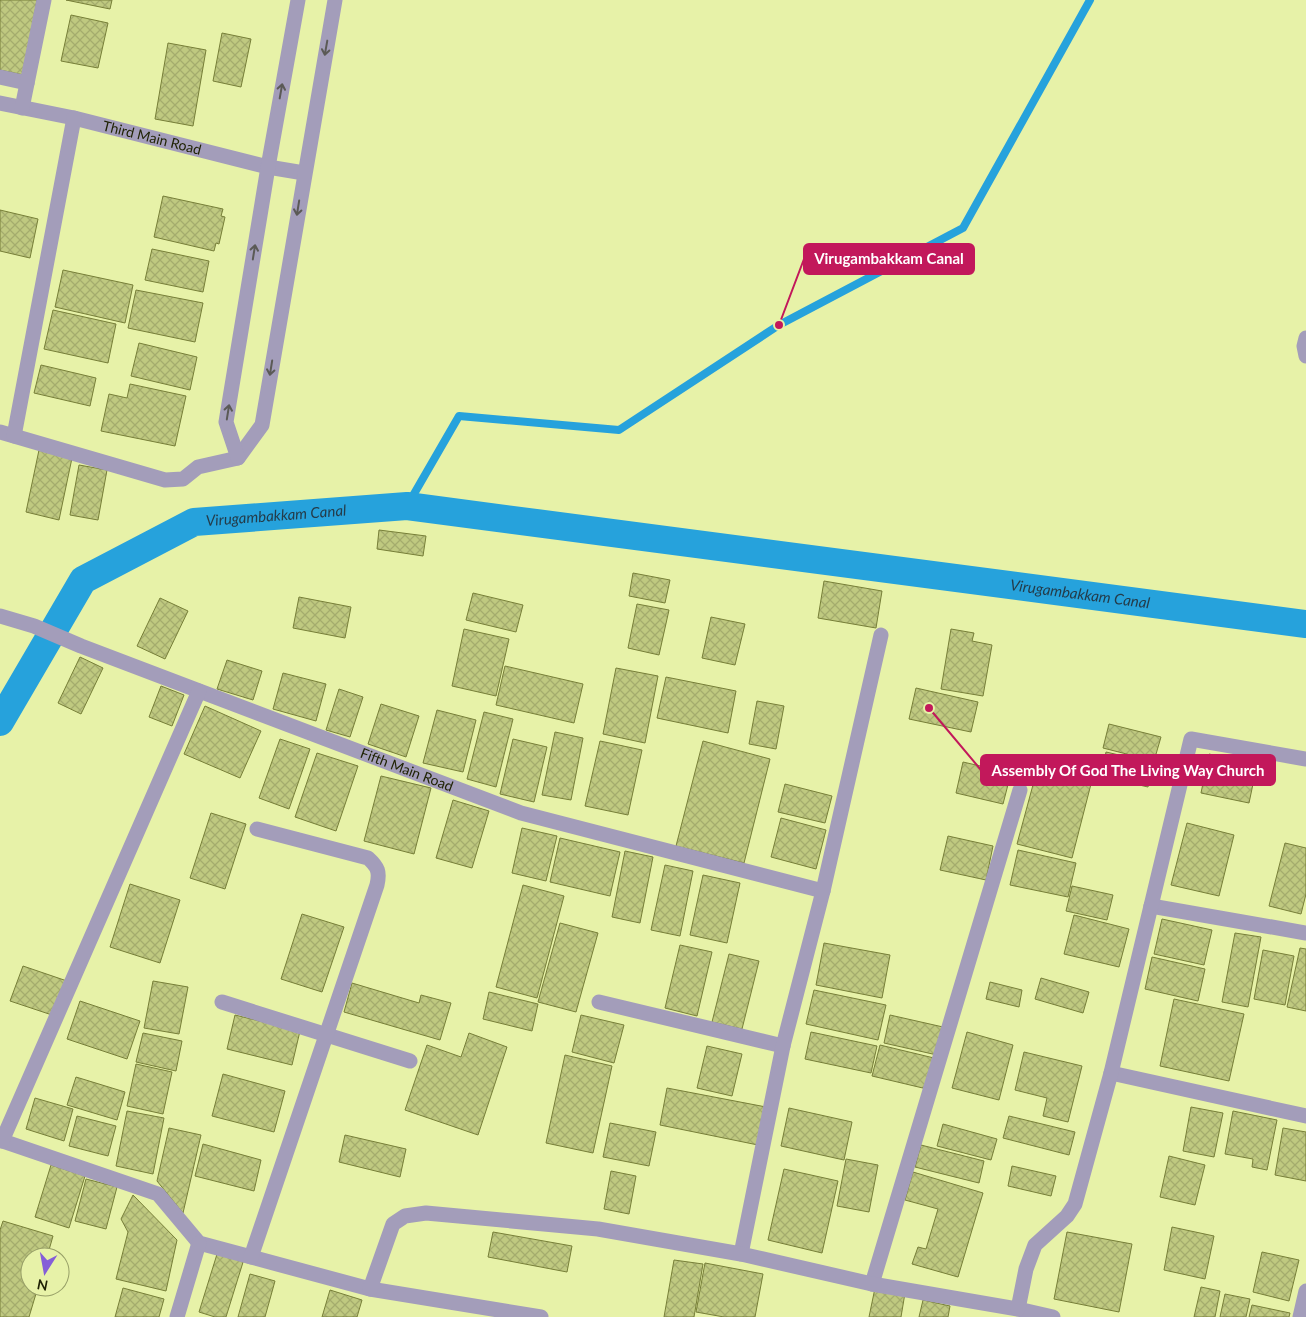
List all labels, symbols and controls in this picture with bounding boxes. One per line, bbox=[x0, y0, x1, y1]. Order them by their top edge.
one-way arrow bbox=[321, 40, 331, 56]
one-way arrow bbox=[277, 84, 287, 100]
street label: Third Main Road bbox=[101, 117, 203, 158]
one-way arrow bbox=[293, 200, 303, 216]
one-way arrow bbox=[249, 244, 259, 260]
callout: Virugambakkam Canal bbox=[804, 244, 974, 274]
text: Virugambakkam Canal bbox=[813, 249, 964, 267]
one-way arrow bbox=[266, 360, 276, 376]
one-way arrow bbox=[223, 404, 233, 420]
water label: Virugambakkam Canal bbox=[205, 501, 348, 529]
water label: Virugambakkam Canal bbox=[1009, 575, 1152, 612]
street label: Fifth Main Road bbox=[358, 744, 456, 795]
callout: Assembly Of God The Living Way Church bbox=[981, 755, 1275, 785]
text: Assembly Of God The Living Way Church bbox=[990, 761, 1265, 779]
north arrow bbox=[20, 1247, 70, 1297]
text: N bbox=[36, 1276, 49, 1295]

